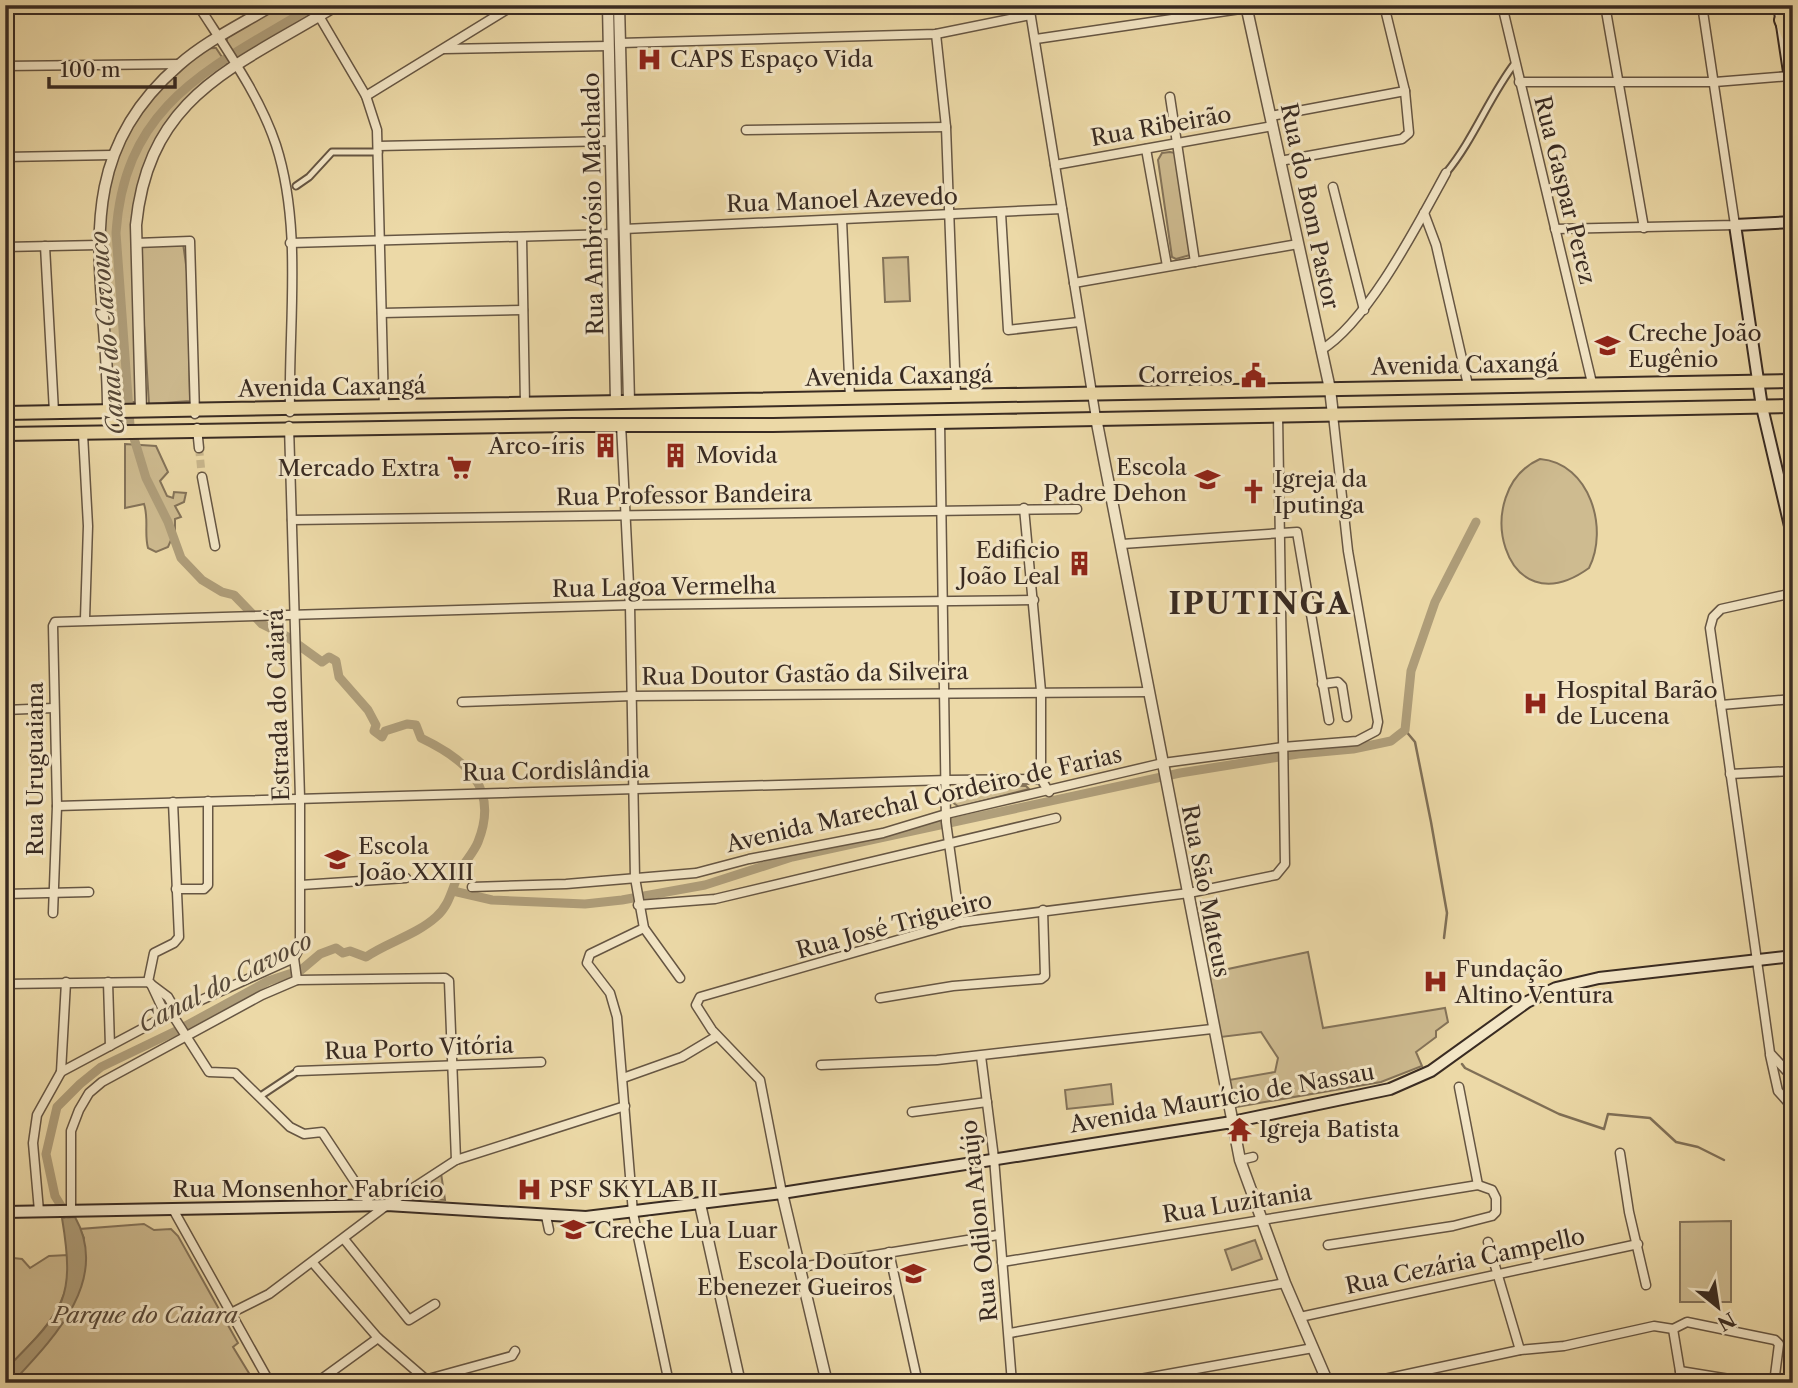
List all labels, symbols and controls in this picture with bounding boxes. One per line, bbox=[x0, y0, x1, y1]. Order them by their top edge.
hospital icon: CAPS Espaço Vida bbox=[636, 45, 664, 73]
place label: CAPS Espaço Vida bbox=[670, 45, 874, 73]
scale bar bbox=[49, 46, 175, 90]
text: 100 m bbox=[60, 57, 121, 82]
street label: Rua Ambrósio Machado bbox=[577, 72, 609, 336]
street label: Rua Gaspar Perez bbox=[1528, 93, 1602, 287]
street label: Rua Ribeirão bbox=[1088, 100, 1234, 152]
street label: Rua do Bom Pastor bbox=[1275, 101, 1346, 312]
street label: Rua Manoel Azevedo bbox=[726, 182, 958, 218]
water label: Canal do Cavouco bbox=[84, 230, 130, 436]
place label: Creche João Eugênio bbox=[1628, 319, 1762, 373]
school or university icon: Creche João Eugênio bbox=[1594, 332, 1622, 360]
street label: Avenida Caxangá bbox=[1370, 349, 1560, 381]
street label: Avenida Caxangá bbox=[804, 360, 994, 392]
place label: Correios bbox=[1138, 361, 1233, 389]
public building icon: Correios bbox=[1239, 361, 1267, 389]
street label: Avenida Caxangá bbox=[237, 371, 427, 403]
place label: Arco-íris bbox=[487, 432, 585, 460]
building icon: Arco-íris bbox=[591, 432, 619, 460]
building icon: Movida bbox=[662, 441, 690, 469]
place label: Movida bbox=[696, 441, 779, 469]
place label: Escola Padre Dehon bbox=[1043, 453, 1188, 507]
place label: Mercado Extra bbox=[277, 454, 441, 482]
supermarket icon: Mercado Extra bbox=[446, 454, 474, 482]
place label: Igreja da Iputinga bbox=[1274, 465, 1368, 519]
school or university icon: Escola Padre Dehon bbox=[1193, 466, 1221, 494]
church icon: Igreja da Iputinga bbox=[1240, 478, 1268, 506]
street label: Rua Professor Bandeira bbox=[556, 479, 813, 511]
place label: Edificio João Leal bbox=[956, 536, 1060, 590]
building icon: Edificio João Leal bbox=[1066, 549, 1094, 577]
street label: Rua Lagoa Vermelha bbox=[552, 571, 777, 603]
district label: IPUTINGA bbox=[1168, 585, 1352, 622]
street label: Estrada do Caiará bbox=[261, 607, 295, 802]
street label: Rua Doutor Gastão da Silveira bbox=[641, 657, 970, 691]
place label: Hospital Barão de Lucena bbox=[1556, 676, 1718, 730]
street label: Rua Uruguaiana bbox=[21, 681, 49, 856]
hospital icon: Hospital Barão de Lucena bbox=[1522, 689, 1550, 717]
street label: Avenida Marechal Cordeiro de Farias bbox=[722, 740, 1125, 858]
street label: Rua Cordislândia bbox=[462, 755, 651, 787]
street label: Rua São Mateus bbox=[1176, 802, 1236, 980]
place label: Escola João XXIII bbox=[355, 832, 474, 886]
school or university icon: Escola João XXIII bbox=[324, 845, 352, 873]
street label: Rua José Trigueiro bbox=[793, 885, 995, 965]
water label: Canal do Cavoco bbox=[133, 926, 317, 1038]
place label: Fundação Altino Ventura bbox=[1454, 955, 1614, 1009]
hospital icon: Fundação Altino Ventura bbox=[1421, 968, 1449, 996]
street label: Rua Porto Vitória bbox=[324, 1031, 515, 1065]
street label: Avenida Maurício de Nassau bbox=[1066, 1057, 1377, 1139]
temple icon: Igreja Batista bbox=[1225, 1115, 1253, 1143]
place label: Igreja Batista bbox=[1259, 1115, 1401, 1143]
street label: Rua Odilon Araújo bbox=[954, 1119, 1004, 1323]
street label: Rua Monsenhor Fabrício bbox=[172, 1175, 444, 1203]
hospital icon: PSF SKYLAB II bbox=[515, 1175, 543, 1203]
place label: PSF SKYLAB II bbox=[549, 1175, 718, 1203]
street label: Rua Luzitania bbox=[1160, 1177, 1315, 1229]
school or university icon: Creche Lua Luar bbox=[560, 1216, 588, 1244]
place label: Creche Lua Luar bbox=[594, 1216, 778, 1244]
street label: Rua Cezária Campello bbox=[1343, 1222, 1587, 1300]
place label: Escola Doutor Ebenezer Gueiros bbox=[697, 1247, 893, 1301]
school or university icon: Escola Doutor Ebenezer Gueiros bbox=[899, 1260, 927, 1288]
north arrow bbox=[1682, 1272, 1752, 1342]
park label: Parque do Caiara bbox=[50, 1301, 238, 1329]
text: N bbox=[1713, 1307, 1739, 1335]

